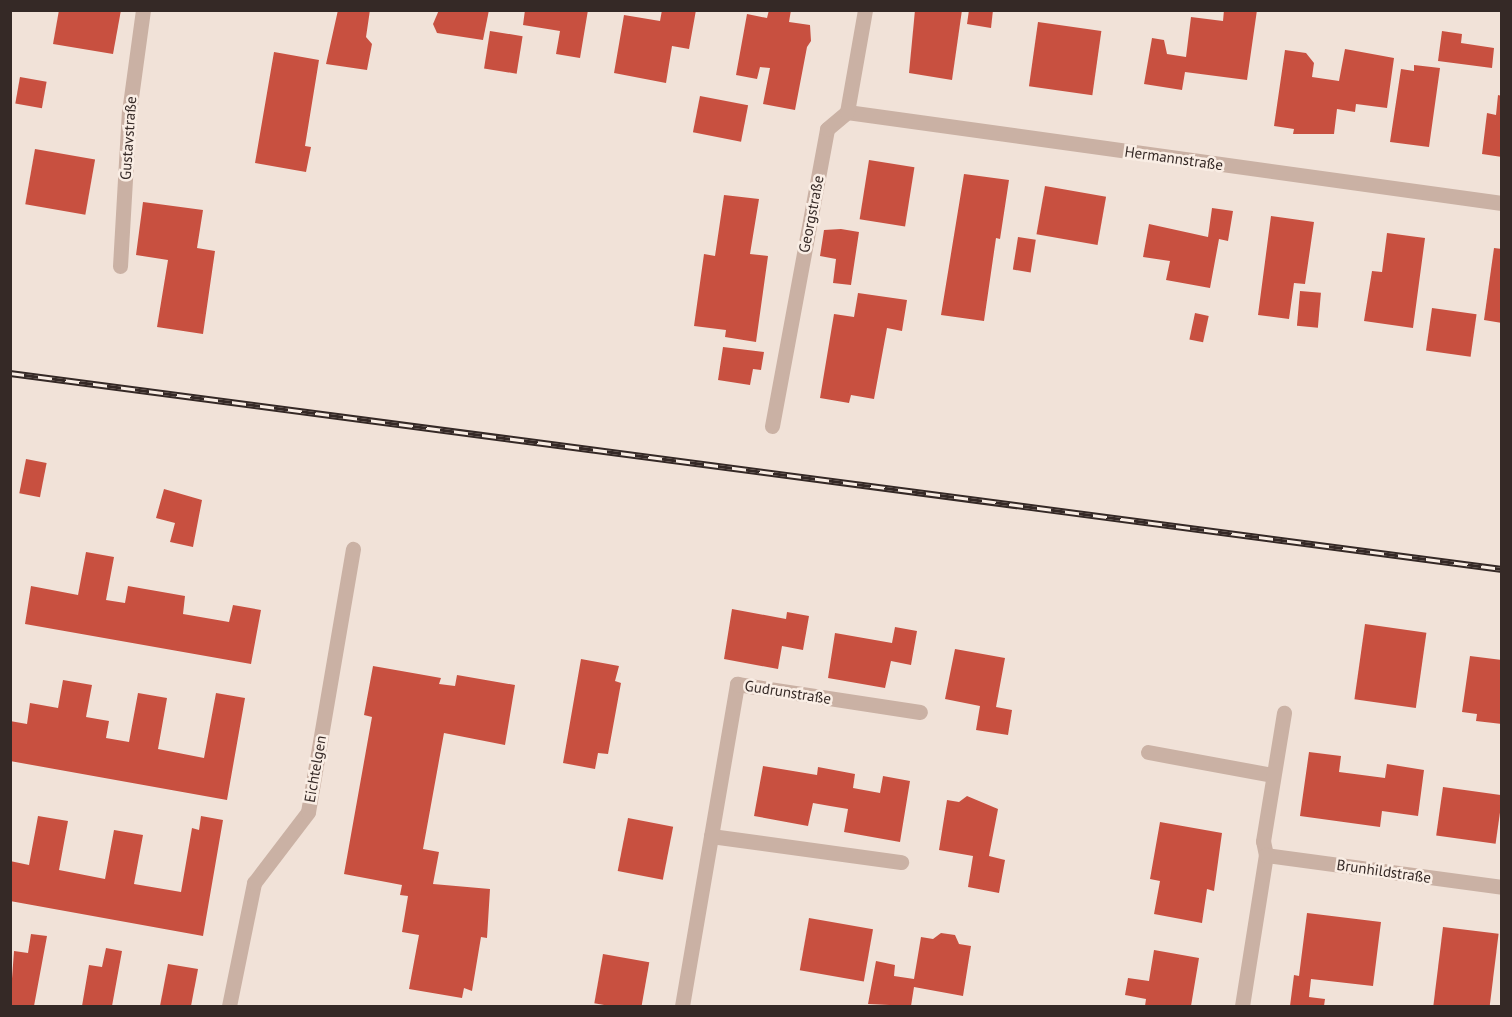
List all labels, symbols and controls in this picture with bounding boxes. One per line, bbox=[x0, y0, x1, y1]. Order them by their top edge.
street label: Gustavstraße bbox=[116, 96, 140, 180]
street label: Hermannstraße bbox=[1124, 142, 1224, 174]
street label: Georgstraße bbox=[795, 174, 827, 254]
street label: Gudrunstraße bbox=[744, 676, 832, 708]
street label: Eichtelgen bbox=[300, 734, 330, 804]
street label: Brunhildstraße bbox=[1336, 855, 1432, 887]

